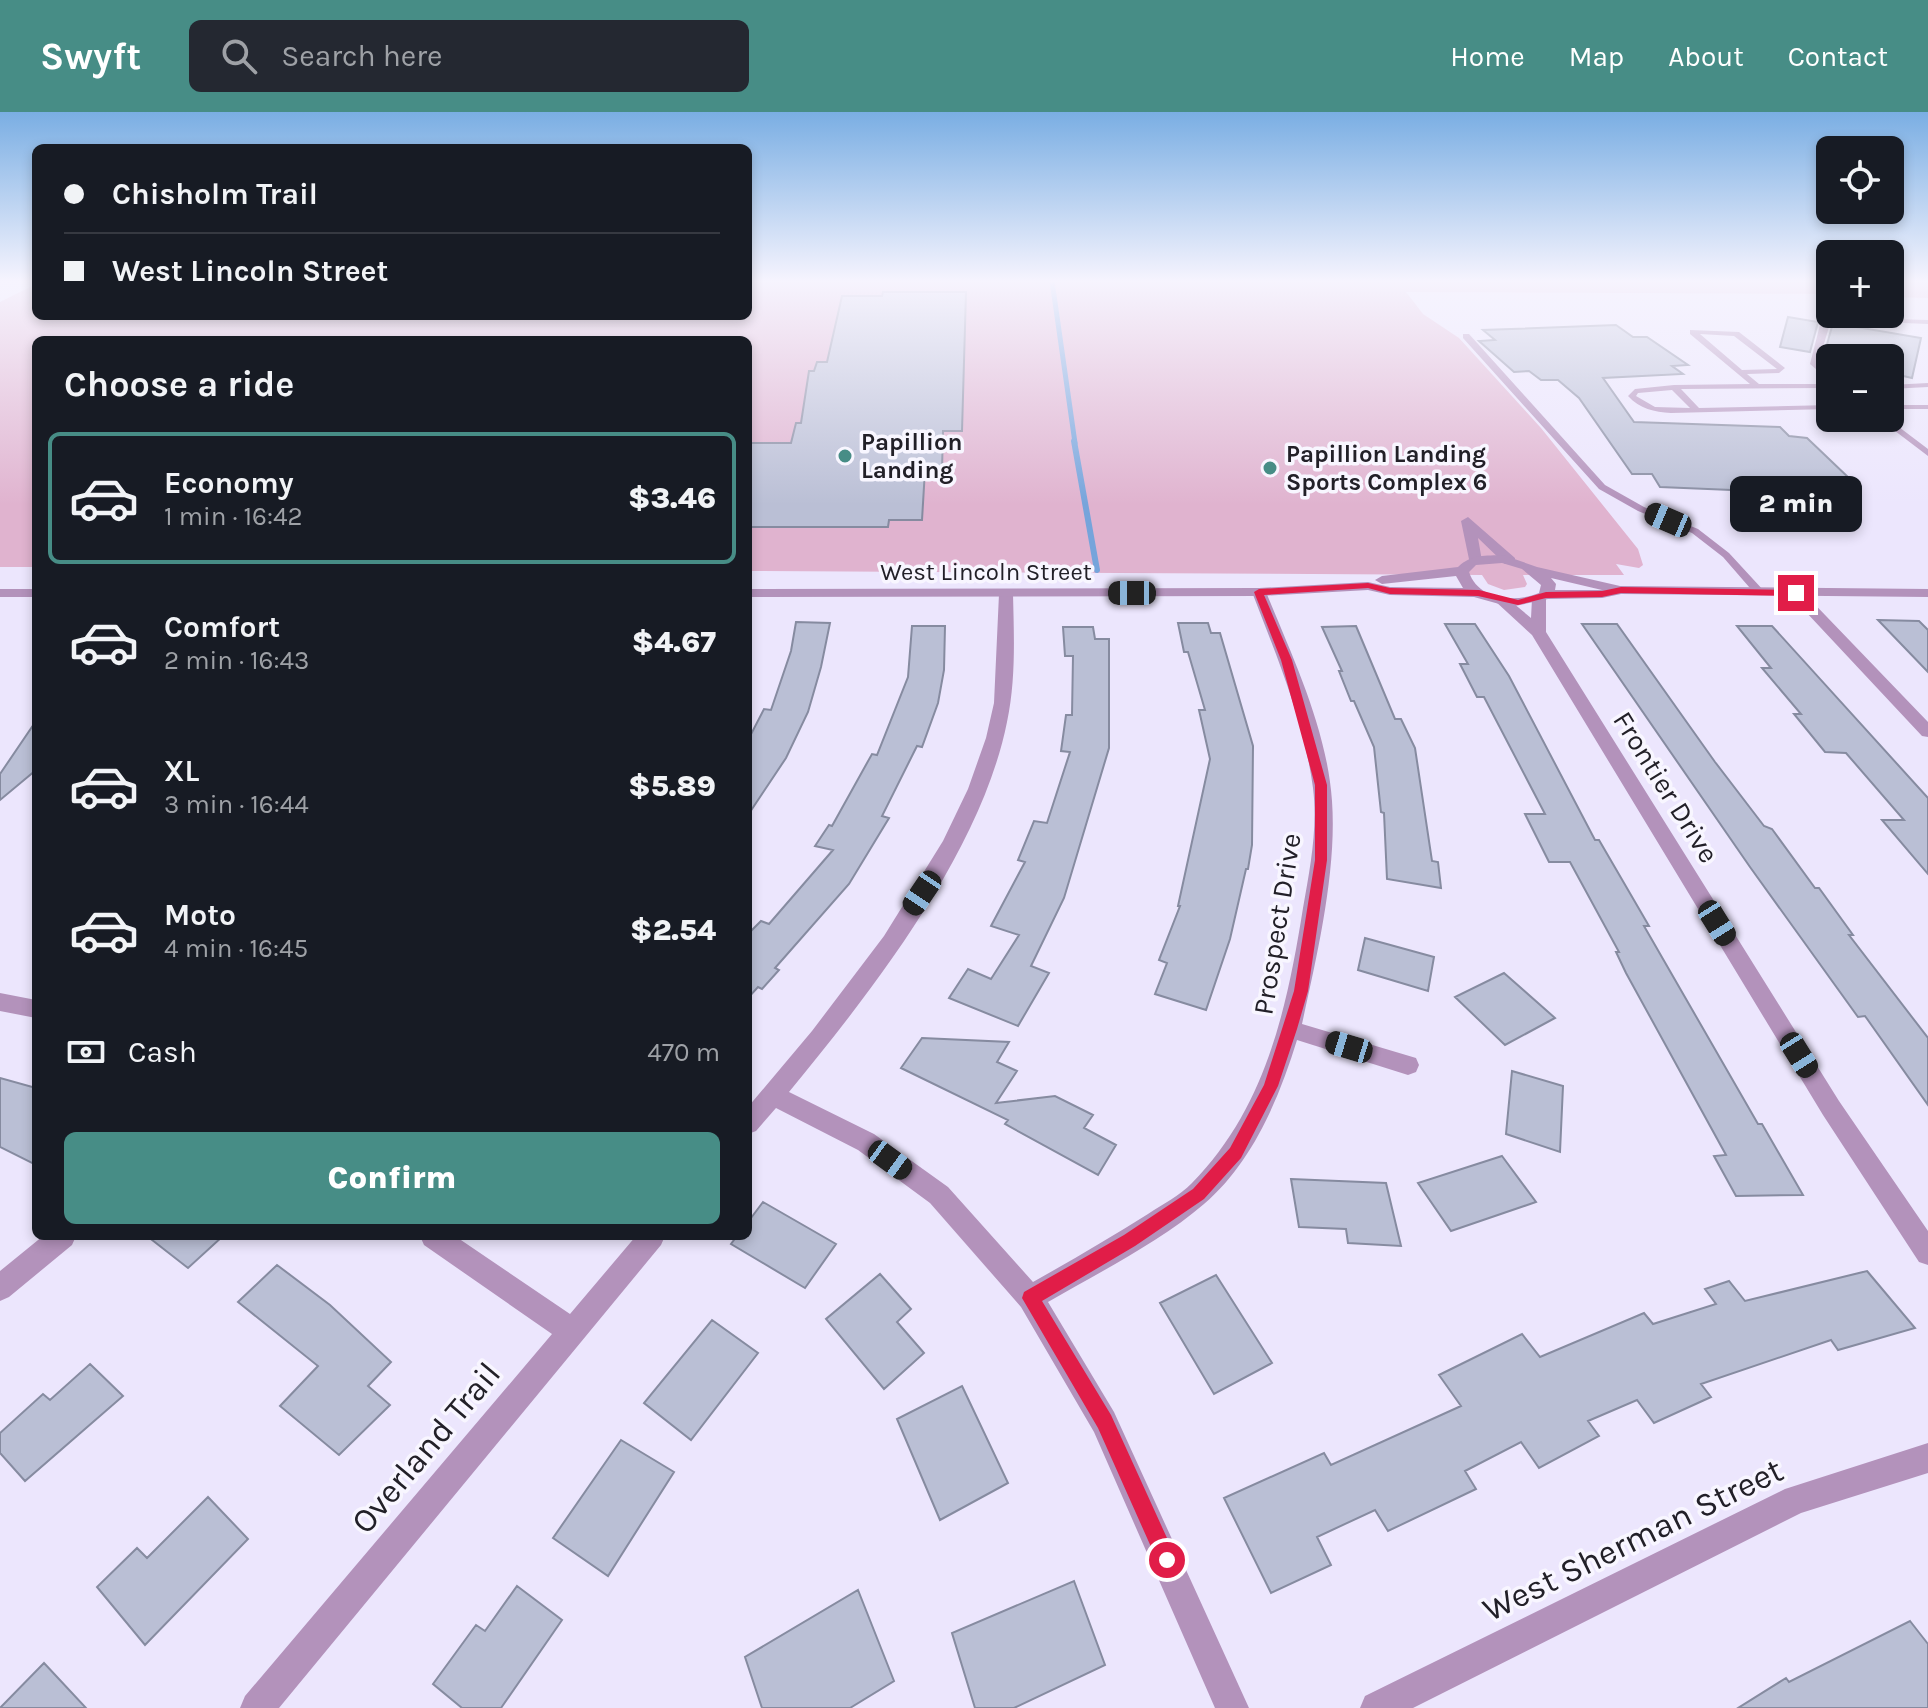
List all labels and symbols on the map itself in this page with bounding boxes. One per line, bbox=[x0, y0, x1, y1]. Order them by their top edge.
place label: Papillion Landing bbox=[861, 428, 963, 484]
place label: Papillion Landing Sports Complex 6 bbox=[1286, 440, 1487, 496]
marker: Papillion Landing bbox=[836, 447, 854, 465]
marker: Papillion Landing Sports Complex 6 bbox=[1261, 459, 1279, 477]
callout: 2 min bbox=[1730, 477, 1862, 533]
car bbox=[1641, 500, 1695, 540]
street label: West Lincoln Street bbox=[880, 558, 1092, 586]
route end bbox=[1778, 575, 1814, 611]
car bbox=[1108, 581, 1156, 605]
street label: Frontier Drive bbox=[1606, 705, 1726, 869]
street label: Prospect Drive bbox=[1246, 831, 1308, 1017]
car bbox=[899, 866, 945, 920]
car bbox=[1694, 896, 1740, 950]
car bbox=[1776, 1028, 1822, 1082]
car bbox=[1323, 1029, 1375, 1065]
car bbox=[864, 1136, 916, 1184]
street label: Overland Trail bbox=[343, 1354, 509, 1542]
street label: West Sherman Street bbox=[1476, 1450, 1790, 1630]
route start bbox=[1149, 1542, 1185, 1578]

